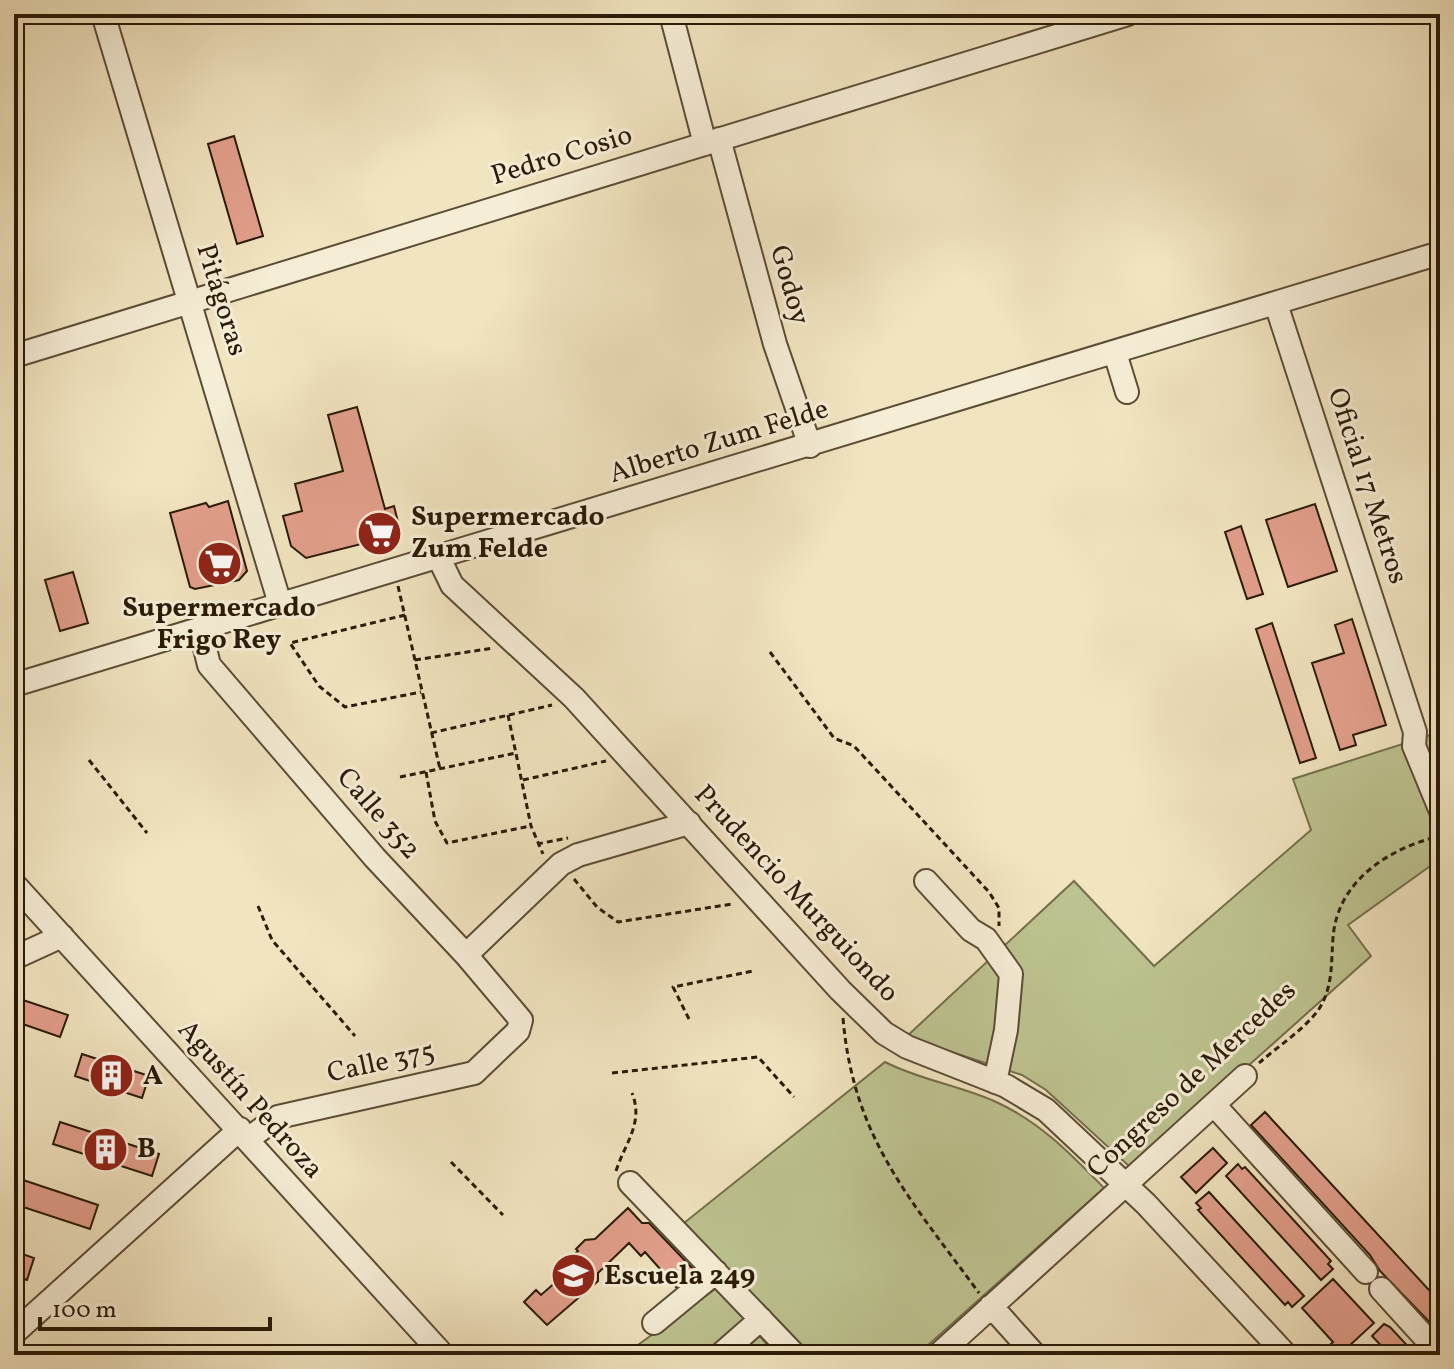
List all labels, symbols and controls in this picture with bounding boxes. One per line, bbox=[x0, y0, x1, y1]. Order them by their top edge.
street label: Pedro Cosio bbox=[487, 116, 637, 196]
street label: Pitágoras bbox=[185, 239, 257, 361]
street label: Godoy bbox=[759, 241, 819, 329]
street label: Oficial 17 Metros bbox=[1317, 383, 1417, 589]
street label: Alberto Zum Felde bbox=[605, 390, 833, 494]
place label: Supermercado Zum Felde bbox=[411, 498, 605, 569]
supermarket icon: Supermercado Zum Felde bbox=[356, 509, 404, 557]
supermarket icon: Supermercado Frigo Rey bbox=[195, 539, 243, 587]
place label: Supermercado Frigo Rey bbox=[122, 589, 316, 660]
street label: Calle 352 bbox=[327, 759, 429, 869]
street label: Prudencio Murguiondo bbox=[685, 777, 907, 1011]
street label: Congreso de Mercedes bbox=[1079, 972, 1305, 1188]
street label: Agustín Pedroza bbox=[168, 1012, 332, 1188]
street label: Calle 375 bbox=[324, 1033, 438, 1093]
building icon: A bbox=[88, 1052, 136, 1100]
place label: A bbox=[143, 1057, 163, 1096]
building icon: B bbox=[82, 1125, 130, 1173]
place label: B bbox=[137, 1130, 156, 1169]
school or university icon: Escuela 249 bbox=[549, 1252, 597, 1300]
place label: Escuela 249 bbox=[604, 1257, 755, 1296]
scale bar bbox=[40, 1281, 270, 1331]
text: 100 m bbox=[52, 1294, 117, 1328]

